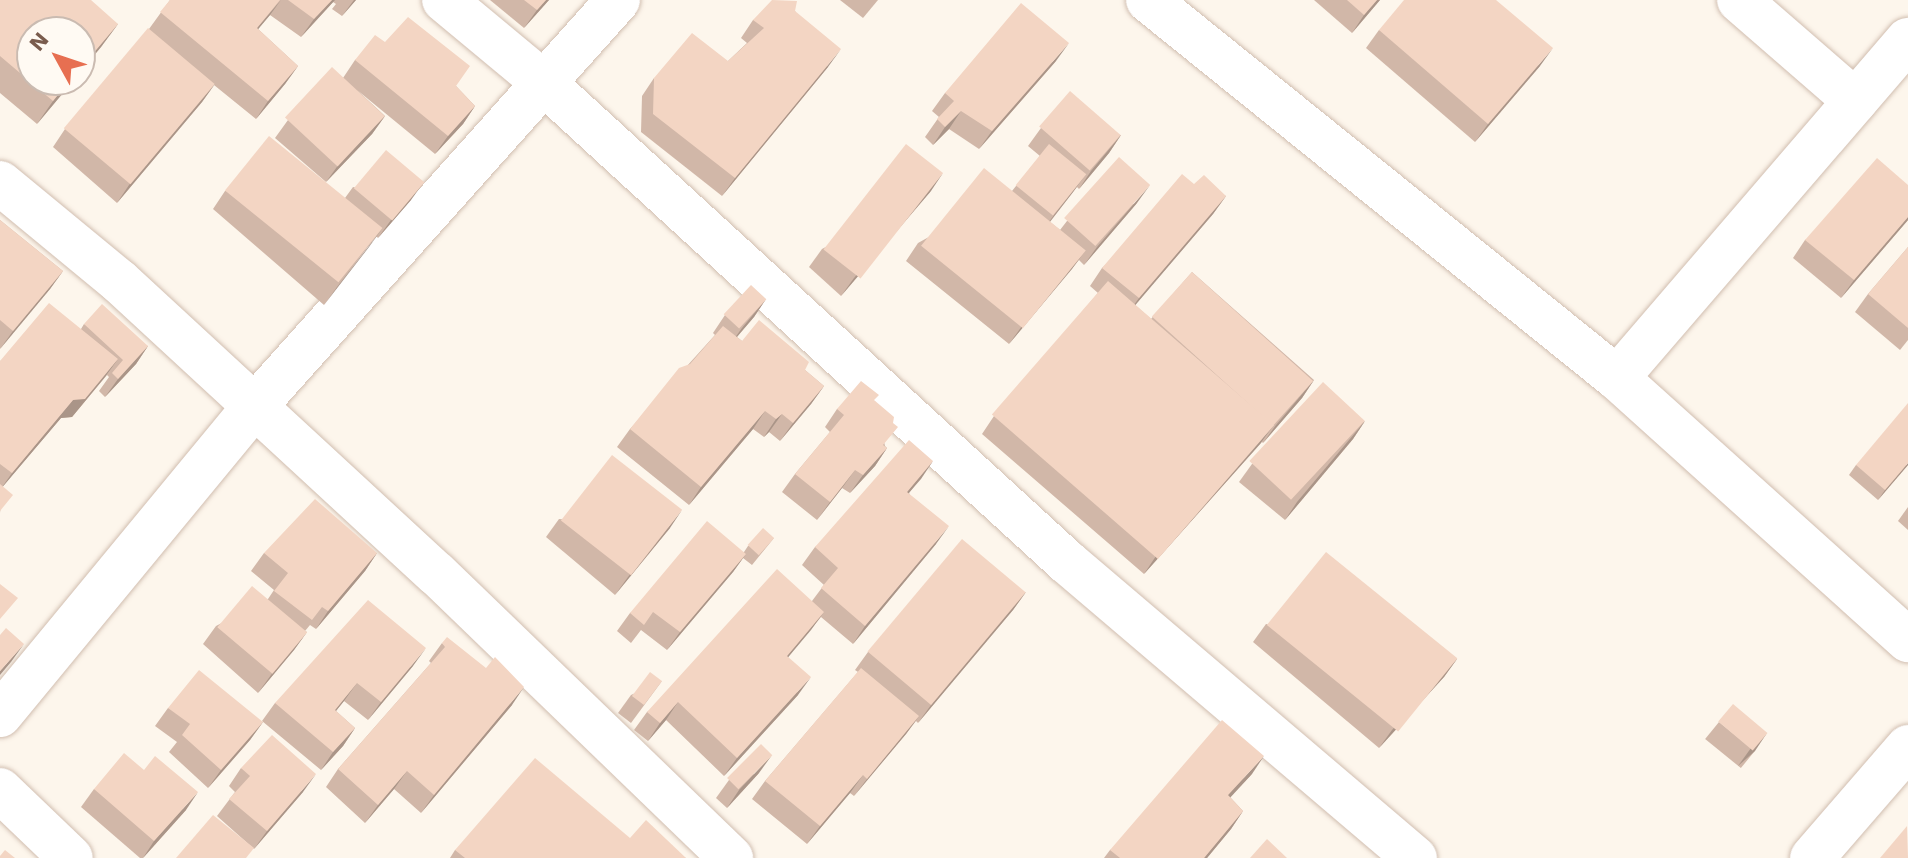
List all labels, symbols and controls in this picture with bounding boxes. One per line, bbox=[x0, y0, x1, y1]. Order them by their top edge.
north arrow bbox=[16, 16, 96, 96]
text: N bbox=[24, 27, 54, 56]

